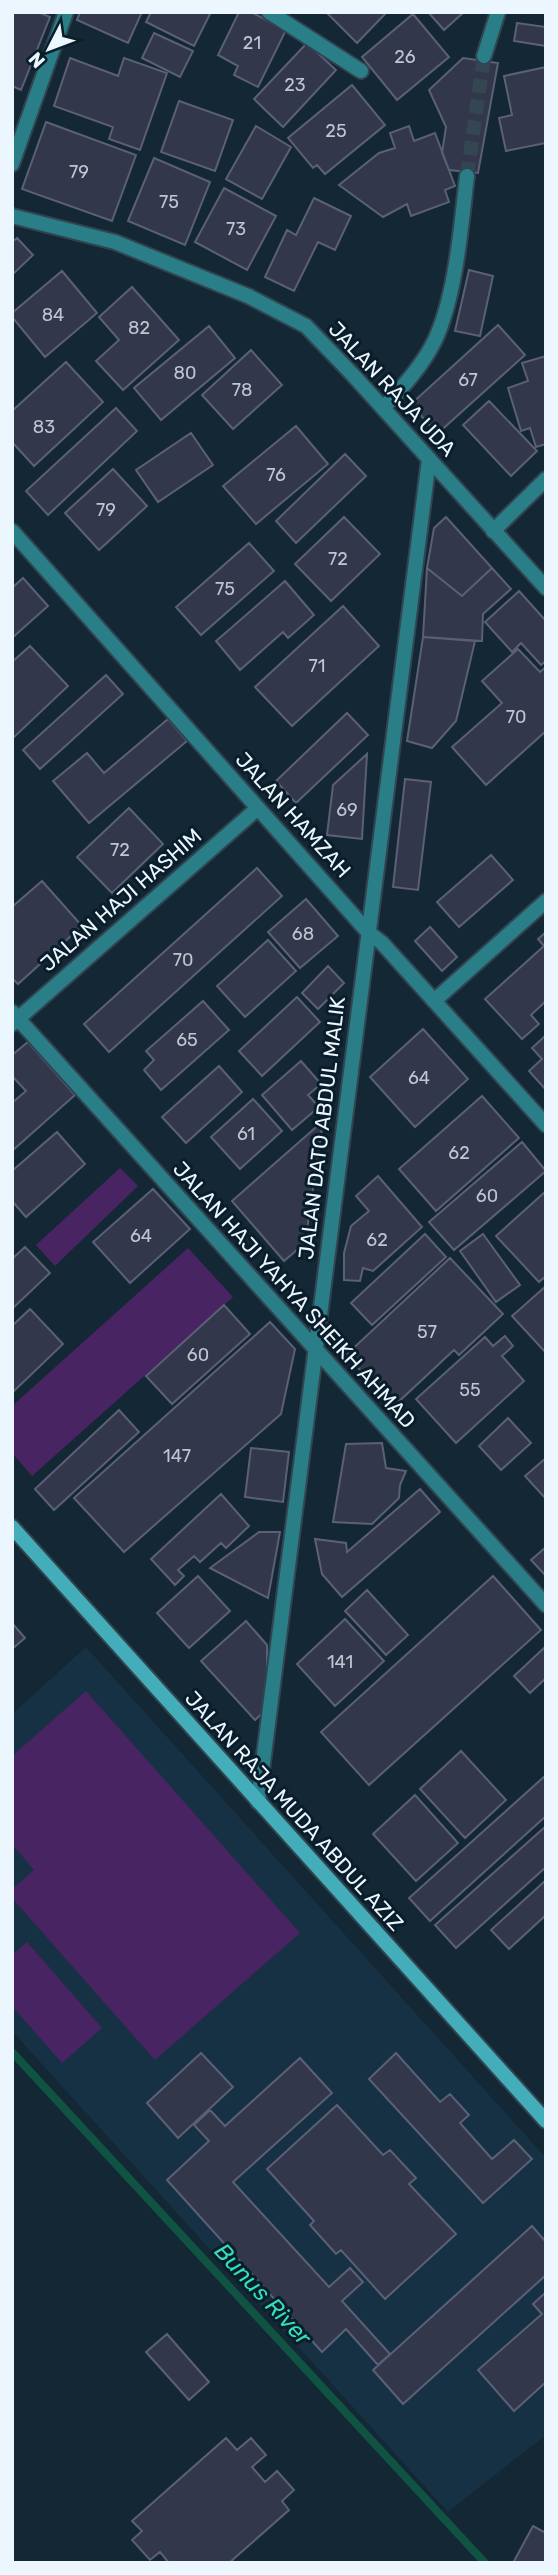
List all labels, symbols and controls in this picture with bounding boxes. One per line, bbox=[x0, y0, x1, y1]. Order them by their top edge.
north arrow bbox=[14, 14, 84, 84]
house number: 21 bbox=[243, 32, 261, 54]
house number: 26 bbox=[394, 46, 416, 68]
text: N bbox=[24, 47, 50, 73]
house number: 23 bbox=[284, 74, 306, 96]
house number: 25 bbox=[325, 120, 347, 142]
house number: 79 bbox=[69, 161, 89, 183]
house number: 75 bbox=[159, 191, 179, 213]
house number: 73 bbox=[226, 218, 246, 240]
house number: 84 bbox=[42, 304, 64, 326]
street label: JALAN RAJA UDA bbox=[324, 316, 461, 461]
house number: 82 bbox=[128, 317, 150, 339]
house number: 80 bbox=[174, 362, 196, 384]
house number: 67 bbox=[458, 369, 478, 391]
house number: 78 bbox=[232, 379, 252, 401]
house number: 83 bbox=[33, 416, 55, 438]
house number: 76 bbox=[266, 464, 286, 486]
house number: 79 bbox=[96, 499, 116, 521]
house number: 72 bbox=[328, 548, 348, 570]
house number: 75 bbox=[215, 578, 235, 600]
house number: 71 bbox=[309, 655, 325, 677]
house number: 70 bbox=[506, 706, 526, 728]
street label: JALAN HAMZAH bbox=[231, 747, 356, 883]
house number: 69 bbox=[336, 799, 358, 821]
street label: JALAN HAJI HASHIM bbox=[35, 823, 206, 976]
house number: 72 bbox=[110, 839, 130, 861]
house number: 68 bbox=[292, 923, 314, 945]
house number: 70 bbox=[173, 949, 193, 971]
street label: JALAN DATO ABDUL MALIK bbox=[293, 995, 350, 1261]
house number: 65 bbox=[176, 1029, 198, 1051]
house number: 64 bbox=[408, 1067, 430, 1089]
house number: 61 bbox=[237, 1123, 255, 1145]
house number: 62 bbox=[448, 1142, 470, 1164]
street label: JALAN HAJI YAHYA SHEIKH AHMAD bbox=[168, 1156, 421, 1433]
house number: 60 bbox=[476, 1185, 498, 1207]
house number: 64 bbox=[130, 1225, 152, 1247]
house number: 62 bbox=[366, 1229, 388, 1251]
house number: 57 bbox=[417, 1321, 437, 1343]
house number: 60 bbox=[187, 1344, 209, 1366]
house number: 55 bbox=[459, 1379, 481, 1401]
house number: 147 bbox=[163, 1445, 191, 1467]
house number: 141 bbox=[327, 1651, 353, 1673]
street label: JALAN RAJA MUDA ABDUL AZIZ bbox=[180, 1686, 409, 1936]
water label: Bunus River bbox=[209, 2237, 318, 2352]

